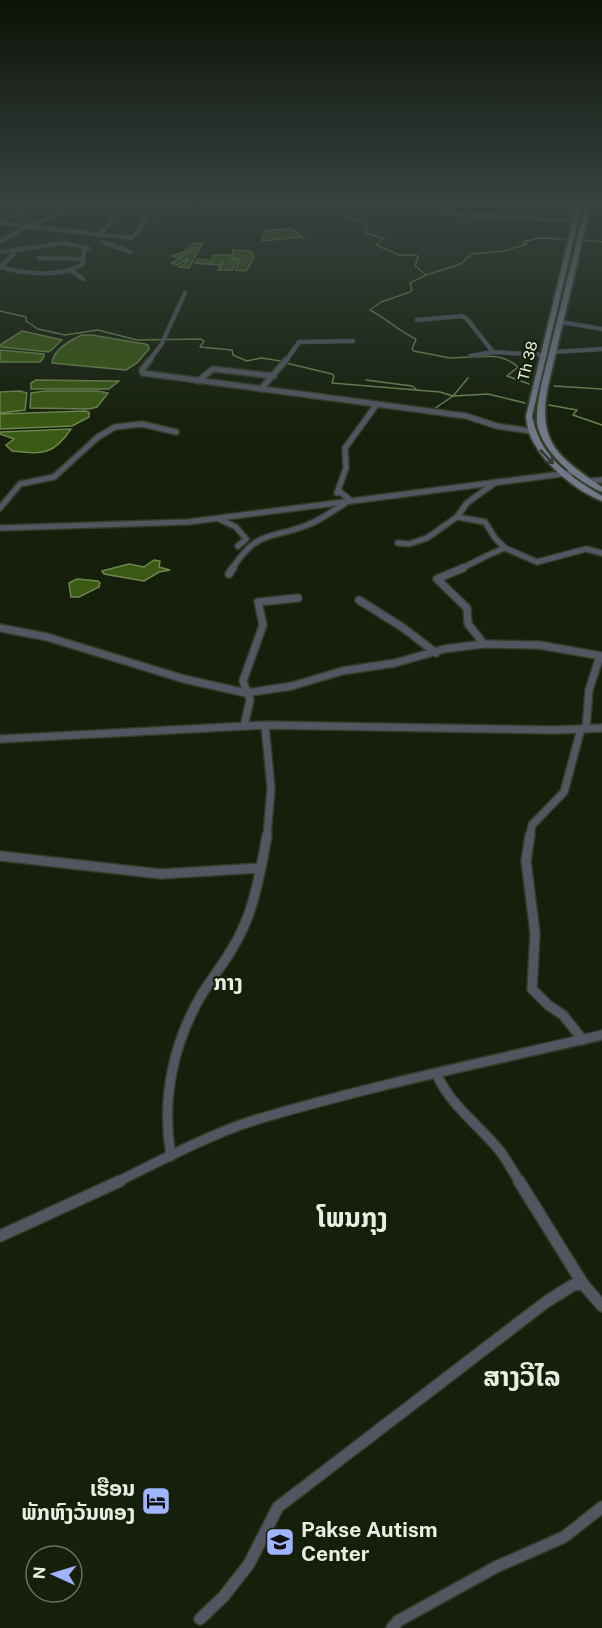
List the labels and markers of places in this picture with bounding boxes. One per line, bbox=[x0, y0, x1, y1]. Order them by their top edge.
place label: ເຮືອນ ພັກຫົງວັນທອງ bbox=[21, 1476, 135, 1525]
hotel icon: ເຮືອນ ພັກຫົງວັນທອງ bbox=[140, 1485, 172, 1517]
place label: Pakse Autism Center bbox=[301, 1517, 438, 1566]
school or university icon: Pakse Autism Center bbox=[264, 1526, 296, 1558]

